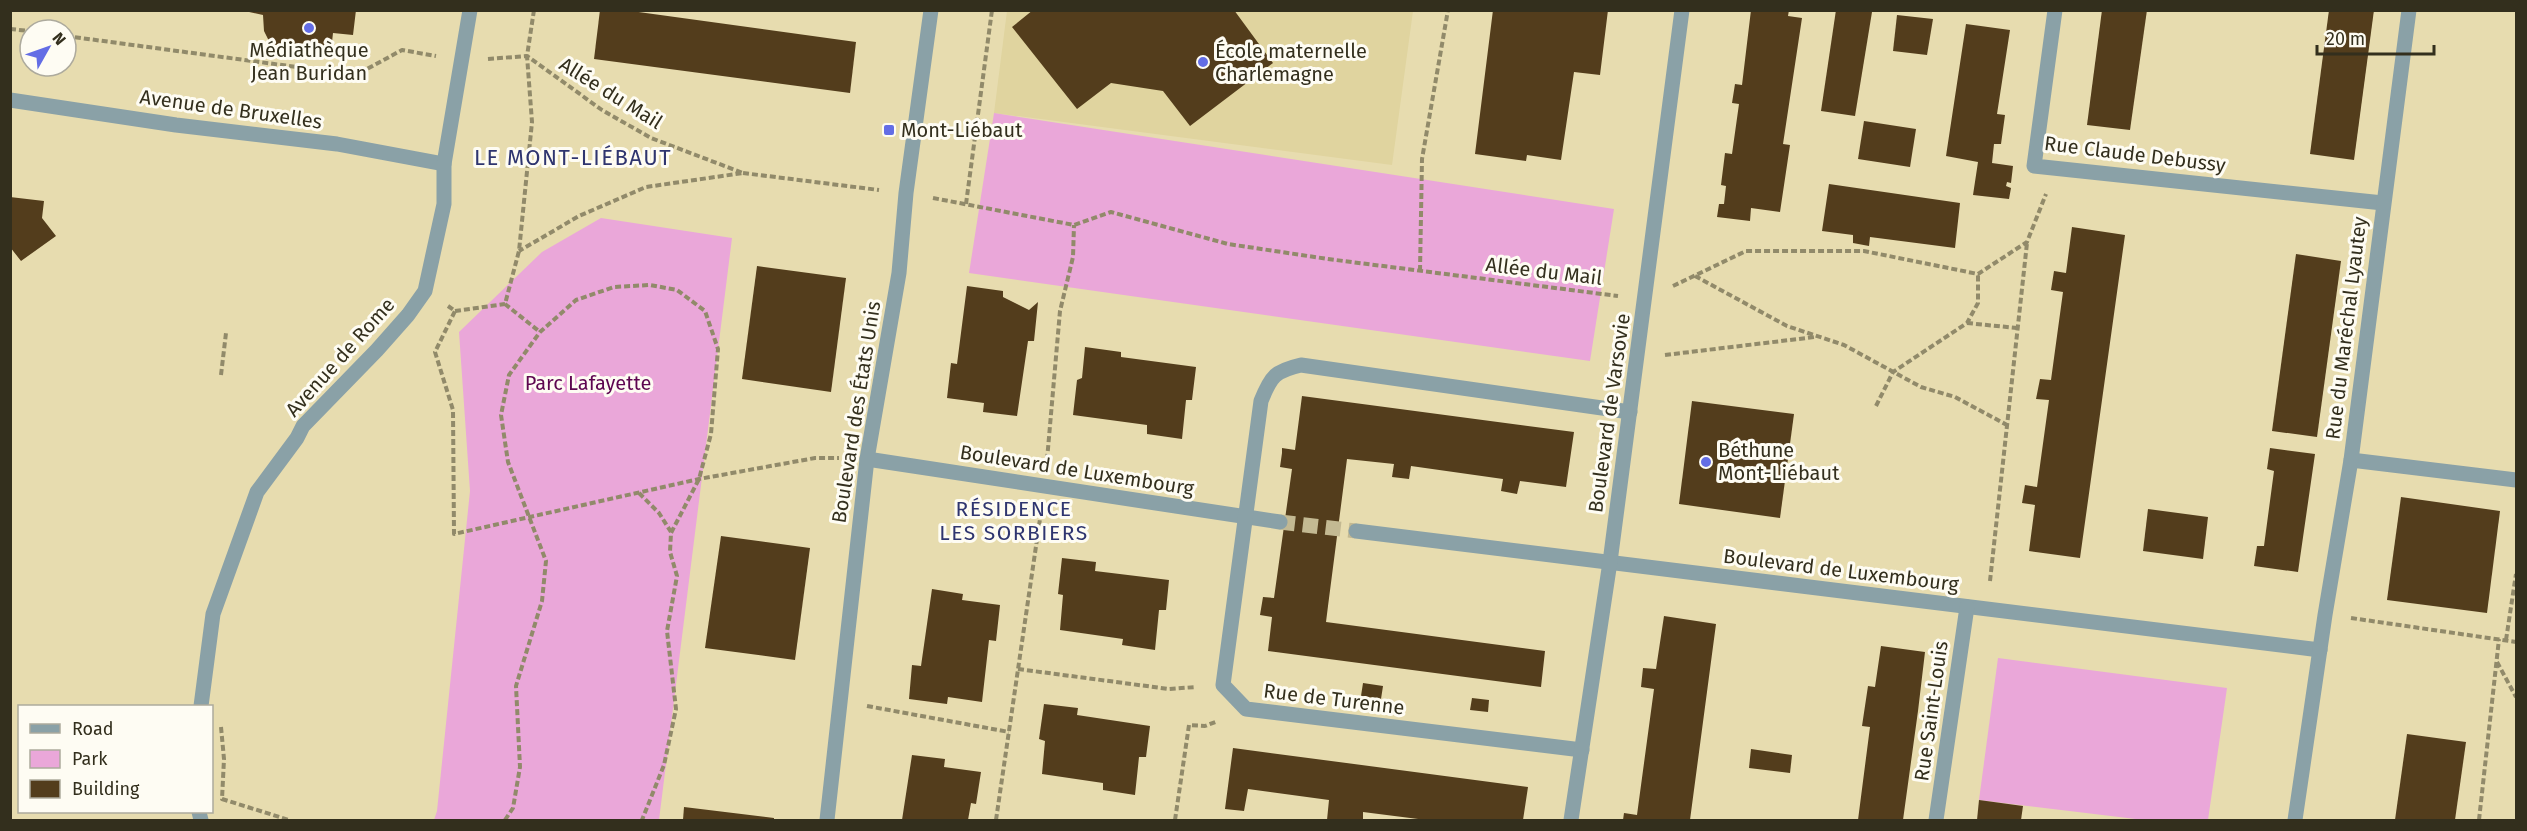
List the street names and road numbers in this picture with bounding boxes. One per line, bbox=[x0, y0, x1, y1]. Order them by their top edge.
street label: Allée du Mail bbox=[555, 52, 667, 134]
street label: Avenue de Bruxelles bbox=[138, 84, 324, 134]
street label: Rue Claude Debussy bbox=[2043, 131, 2227, 177]
street label: Rue du Maréchal Lyautey bbox=[2320, 215, 2372, 441]
street label: Allée du Mail bbox=[1484, 252, 1604, 290]
street label: Avenue de Rome bbox=[280, 293, 400, 421]
street label: Boulevard des États Unis bbox=[827, 299, 885, 525]
street label: Boulevard de Varsovie bbox=[1583, 312, 1635, 514]
street label: Boulevard de Luxembourg bbox=[958, 440, 1196, 500]
street label: Boulevard de Luxembourg bbox=[1722, 544, 1961, 596]
street label: Rue Saint-Louis bbox=[1909, 639, 1953, 783]
street label: Rue de Turenne bbox=[1262, 678, 1406, 720]

